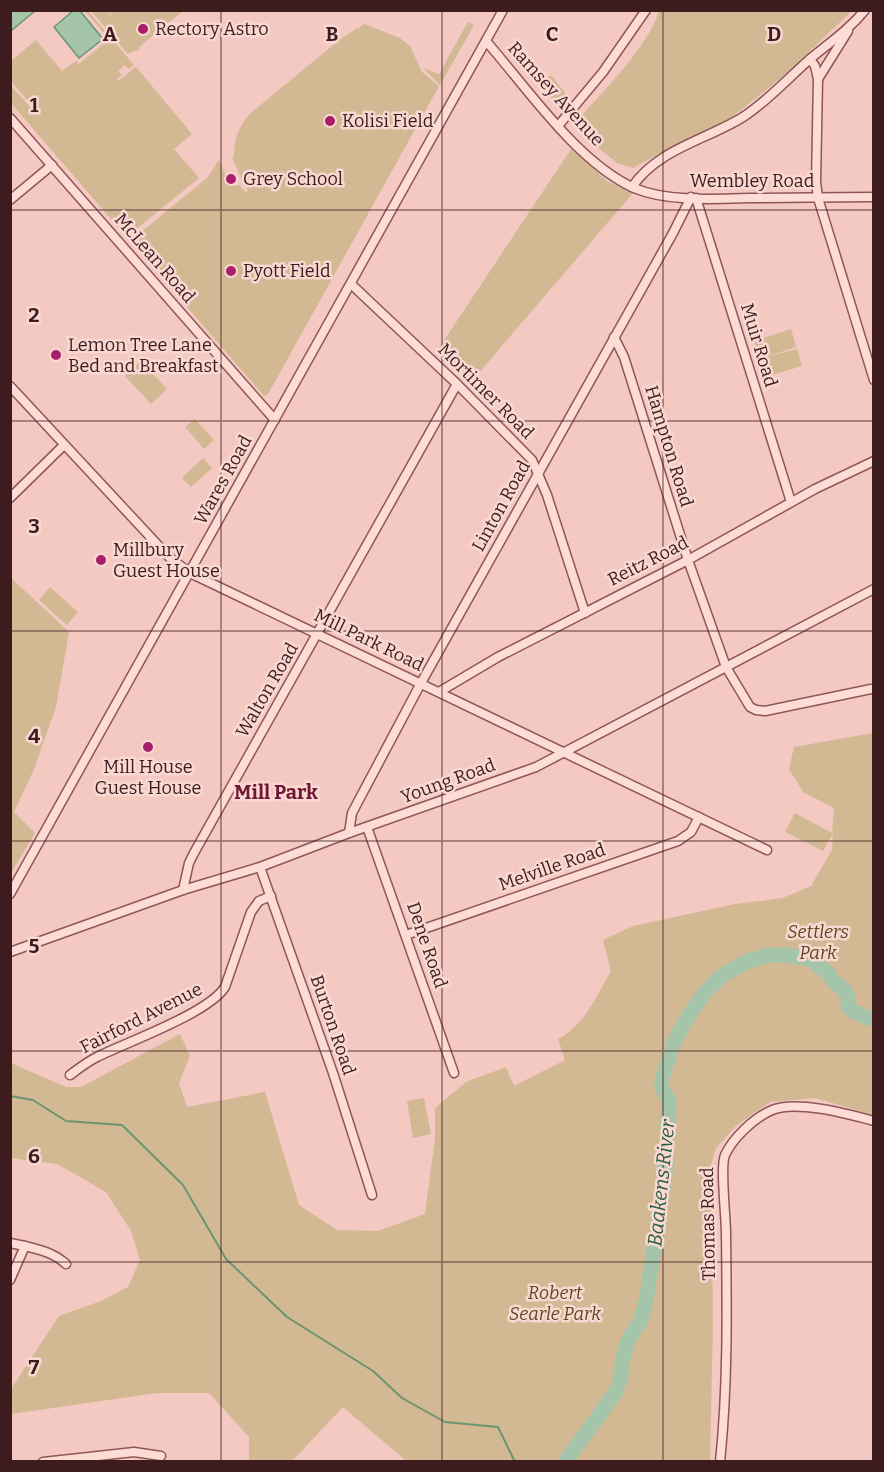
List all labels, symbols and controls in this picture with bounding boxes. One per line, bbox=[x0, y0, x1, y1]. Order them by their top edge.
place label: Rectory Astro bbox=[155, 18, 269, 40]
text: A bbox=[103, 22, 118, 46]
marker: Rectory Astro bbox=[136, 22, 150, 36]
text: B bbox=[326, 22, 339, 46]
text: C bbox=[546, 22, 558, 46]
text: D bbox=[767, 22, 781, 46]
street label: Ramsey Avenue bbox=[503, 37, 609, 151]
text: 1 bbox=[30, 93, 39, 117]
place label: Kolisi Field bbox=[342, 110, 434, 132]
marker: Kolisi Field bbox=[323, 114, 337, 128]
place label: Grey School bbox=[243, 168, 343, 190]
street label: Wembley Road bbox=[690, 170, 815, 192]
marker: Grey School bbox=[224, 172, 238, 186]
street label: McLean Road bbox=[110, 209, 200, 308]
place label: Pyott Field bbox=[243, 260, 331, 282]
marker: Pyott Field bbox=[224, 264, 238, 278]
street label: Muir Road bbox=[736, 300, 782, 390]
text: 2 bbox=[28, 303, 40, 327]
place label: Lemon Tree Lane Bed and Breakfast bbox=[68, 334, 219, 377]
street label: Mortimer Road bbox=[433, 338, 539, 444]
marker: Lemon Tree Lane Bed and Breakfast bbox=[49, 348, 63, 362]
street label: Hampton Road bbox=[640, 383, 698, 510]
street label: Wares Road bbox=[189, 431, 257, 528]
street label: Linton Road bbox=[467, 456, 535, 555]
text: 3 bbox=[28, 514, 40, 538]
street label: Reitz Road bbox=[604, 531, 692, 591]
place label: Millbury Guest House bbox=[113, 539, 220, 582]
marker: Millbury Guest House bbox=[94, 553, 108, 567]
street label: Mill Park Road bbox=[311, 604, 428, 676]
street label: Walton Road bbox=[231, 638, 303, 741]
text: 4 bbox=[28, 724, 40, 748]
marker: Mill House Guest House bbox=[141, 740, 155, 754]
street label: Young Road bbox=[398, 754, 499, 808]
place label: Mill House Guest House bbox=[95, 756, 201, 799]
district label: Mill Park bbox=[234, 780, 318, 804]
street label: Melville Road bbox=[496, 838, 609, 896]
street label: Dene Road bbox=[402, 899, 452, 991]
park label: Settlers Park bbox=[787, 921, 849, 964]
text: 5 bbox=[29, 934, 40, 958]
street label: Burton Road bbox=[306, 972, 360, 1078]
street label: Fairford Avenue bbox=[76, 978, 206, 1058]
water label: Baakens River bbox=[642, 1118, 680, 1248]
text: 6 bbox=[28, 1144, 40, 1168]
street label: Thomas Road bbox=[696, 1167, 720, 1281]
park label: Robert Searle Park bbox=[509, 1282, 601, 1325]
text: 7 bbox=[29, 1355, 40, 1379]

